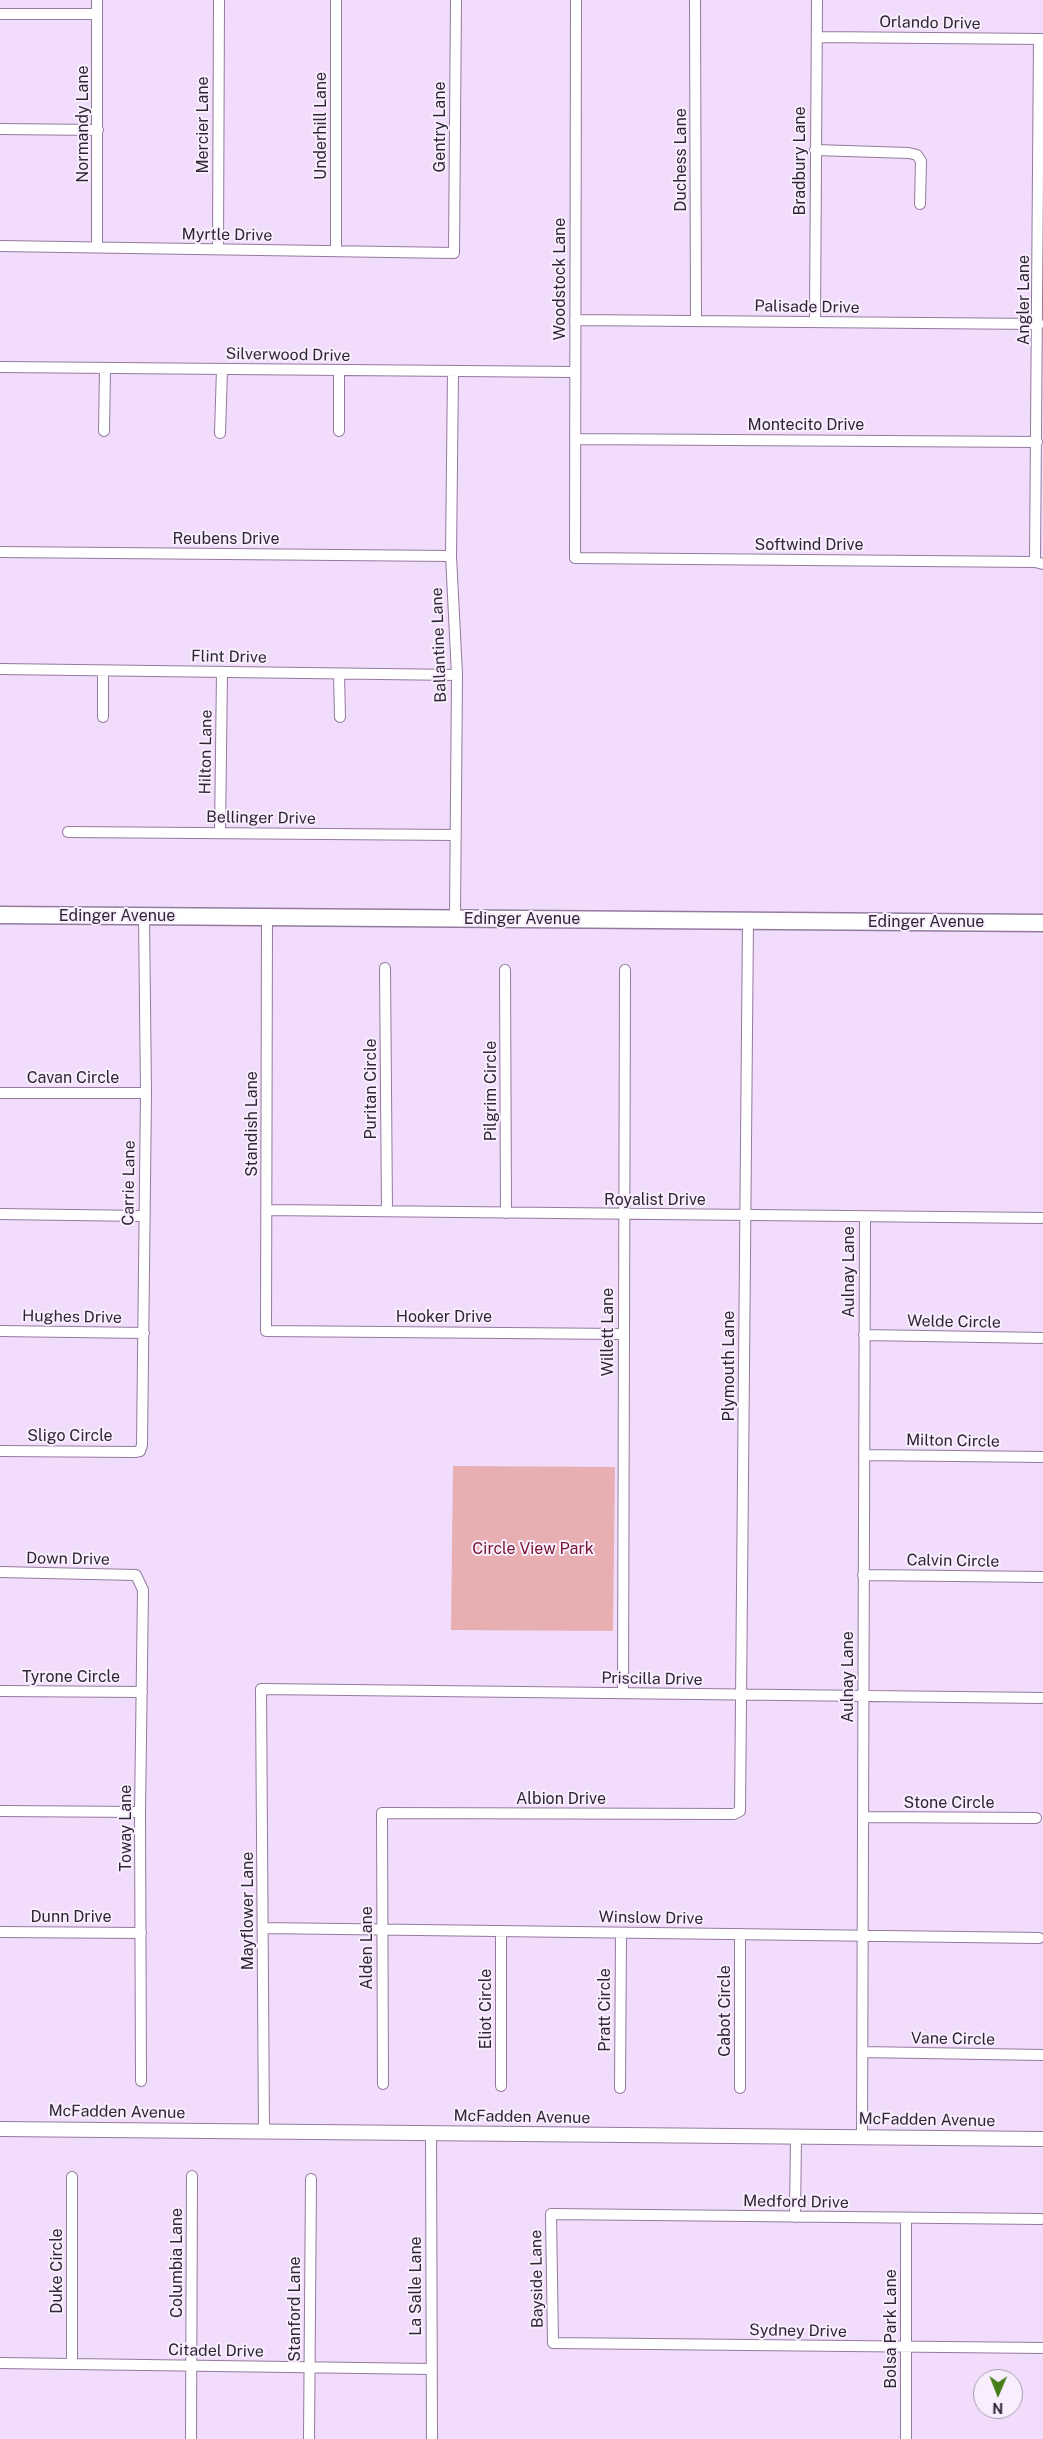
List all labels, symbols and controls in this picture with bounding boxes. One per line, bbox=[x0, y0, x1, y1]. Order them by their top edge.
street label: Orlando Drive bbox=[879, 13, 981, 33]
street label: Normandy Lane bbox=[73, 65, 93, 183]
street label: Underhill Lane bbox=[311, 72, 331, 180]
street label: Mercier Lane bbox=[193, 76, 213, 174]
street label: Gentry Lane bbox=[430, 82, 450, 172]
street label: Bradbury Lane bbox=[790, 106, 810, 216]
street label: Duchess Lane bbox=[671, 108, 691, 212]
street label: Woodstock Lane bbox=[550, 218, 570, 340]
street label: Myrtle Drive bbox=[182, 225, 272, 245]
street label: Angler Lane bbox=[1014, 255, 1034, 345]
street label: Palisade Drive bbox=[754, 296, 860, 318]
street label: Silverwood Drive bbox=[225, 344, 351, 366]
street label: Montecito Drive bbox=[748, 415, 864, 435]
street label: Reubens Drive bbox=[172, 529, 280, 549]
street label: Softwind Drive bbox=[754, 535, 864, 555]
street label: Ballantine Lane bbox=[427, 587, 451, 703]
street label: Flint Drive bbox=[191, 647, 267, 667]
street label: Hilton Lane bbox=[196, 709, 216, 795]
street label: Bellinger Drive bbox=[206, 807, 316, 829]
street label: Edinger Avenue bbox=[59, 906, 175, 926]
street label: Edinger Avenue bbox=[464, 909, 580, 929]
street label: Edinger Avenue bbox=[868, 912, 984, 932]
street label: Puritan Circle bbox=[361, 1038, 381, 1140]
street label: Pilgrim Circle bbox=[481, 1041, 501, 1141]
street label: Cavan Circle bbox=[27, 1068, 119, 1088]
street label: Standish Lane bbox=[242, 1071, 262, 1177]
street label: Carrie Lane bbox=[119, 1140, 139, 1226]
street label: Royalist Drive bbox=[604, 1190, 706, 1210]
street label: Aulnay Lane bbox=[839, 1226, 859, 1318]
street label: Willett Lane bbox=[598, 1288, 618, 1376]
street label: Hughes Drive bbox=[22, 1307, 122, 1327]
street label: Hooker Drive bbox=[396, 1307, 492, 1327]
street label: Plymouth Lane bbox=[719, 1311, 739, 1421]
street label: Welde Circle bbox=[907, 1312, 1001, 1332]
street label: Sligo Circle bbox=[27, 1426, 113, 1446]
street label: Milton Circle bbox=[906, 1431, 1000, 1451]
park label: Circle View Park bbox=[472, 1539, 594, 1559]
street label: Down Drive bbox=[26, 1549, 110, 1569]
street label: Calvin Circle bbox=[906, 1551, 1000, 1571]
street label: Aulnay Lane bbox=[838, 1631, 858, 1723]
street label: Tyrone Circle bbox=[22, 1667, 120, 1687]
street label: Priscilla Drive bbox=[601, 1669, 703, 1689]
street label: Toway Lane bbox=[116, 1785, 136, 1871]
street label: Albion Drive bbox=[516, 1789, 606, 1809]
street label: Stone Circle bbox=[904, 1793, 994, 1813]
street label: Mayflower Lane bbox=[238, 1852, 258, 1970]
street label: Alden Lane bbox=[357, 1906, 377, 1990]
street label: Dunn Drive bbox=[30, 1907, 112, 1927]
street label: Winslow Drive bbox=[599, 1907, 703, 1929]
street label: Cabot Circle bbox=[715, 1965, 735, 2057]
street label: Pratt Circle bbox=[595, 1968, 615, 2052]
street label: Eliot Circle bbox=[476, 1969, 496, 2049]
street label: Vane Circle bbox=[911, 2029, 995, 2049]
street label: McFadden Avenue bbox=[48, 2101, 186, 2123]
street label: McFadden Avenue bbox=[453, 2106, 591, 2128]
street label: McFadden Avenue bbox=[858, 2109, 996, 2131]
street label: Medford Drive bbox=[743, 2191, 849, 2213]
street label: Columbia Lane bbox=[167, 2208, 187, 2318]
street label: Duke Circle bbox=[47, 2228, 67, 2314]
street label: Bayside Lane bbox=[527, 2230, 547, 2328]
street label: La Salle Lane bbox=[406, 2236, 426, 2336]
street label: Stanford Lane bbox=[285, 2256, 305, 2362]
street label: Bolsa Park Lane bbox=[881, 2269, 901, 2389]
street label: Sydney Drive bbox=[749, 2321, 847, 2341]
street label: Citadel Drive bbox=[168, 2341, 264, 2361]
north arrow bbox=[973, 2369, 1023, 2419]
text: N bbox=[992, 2400, 1003, 2416]

